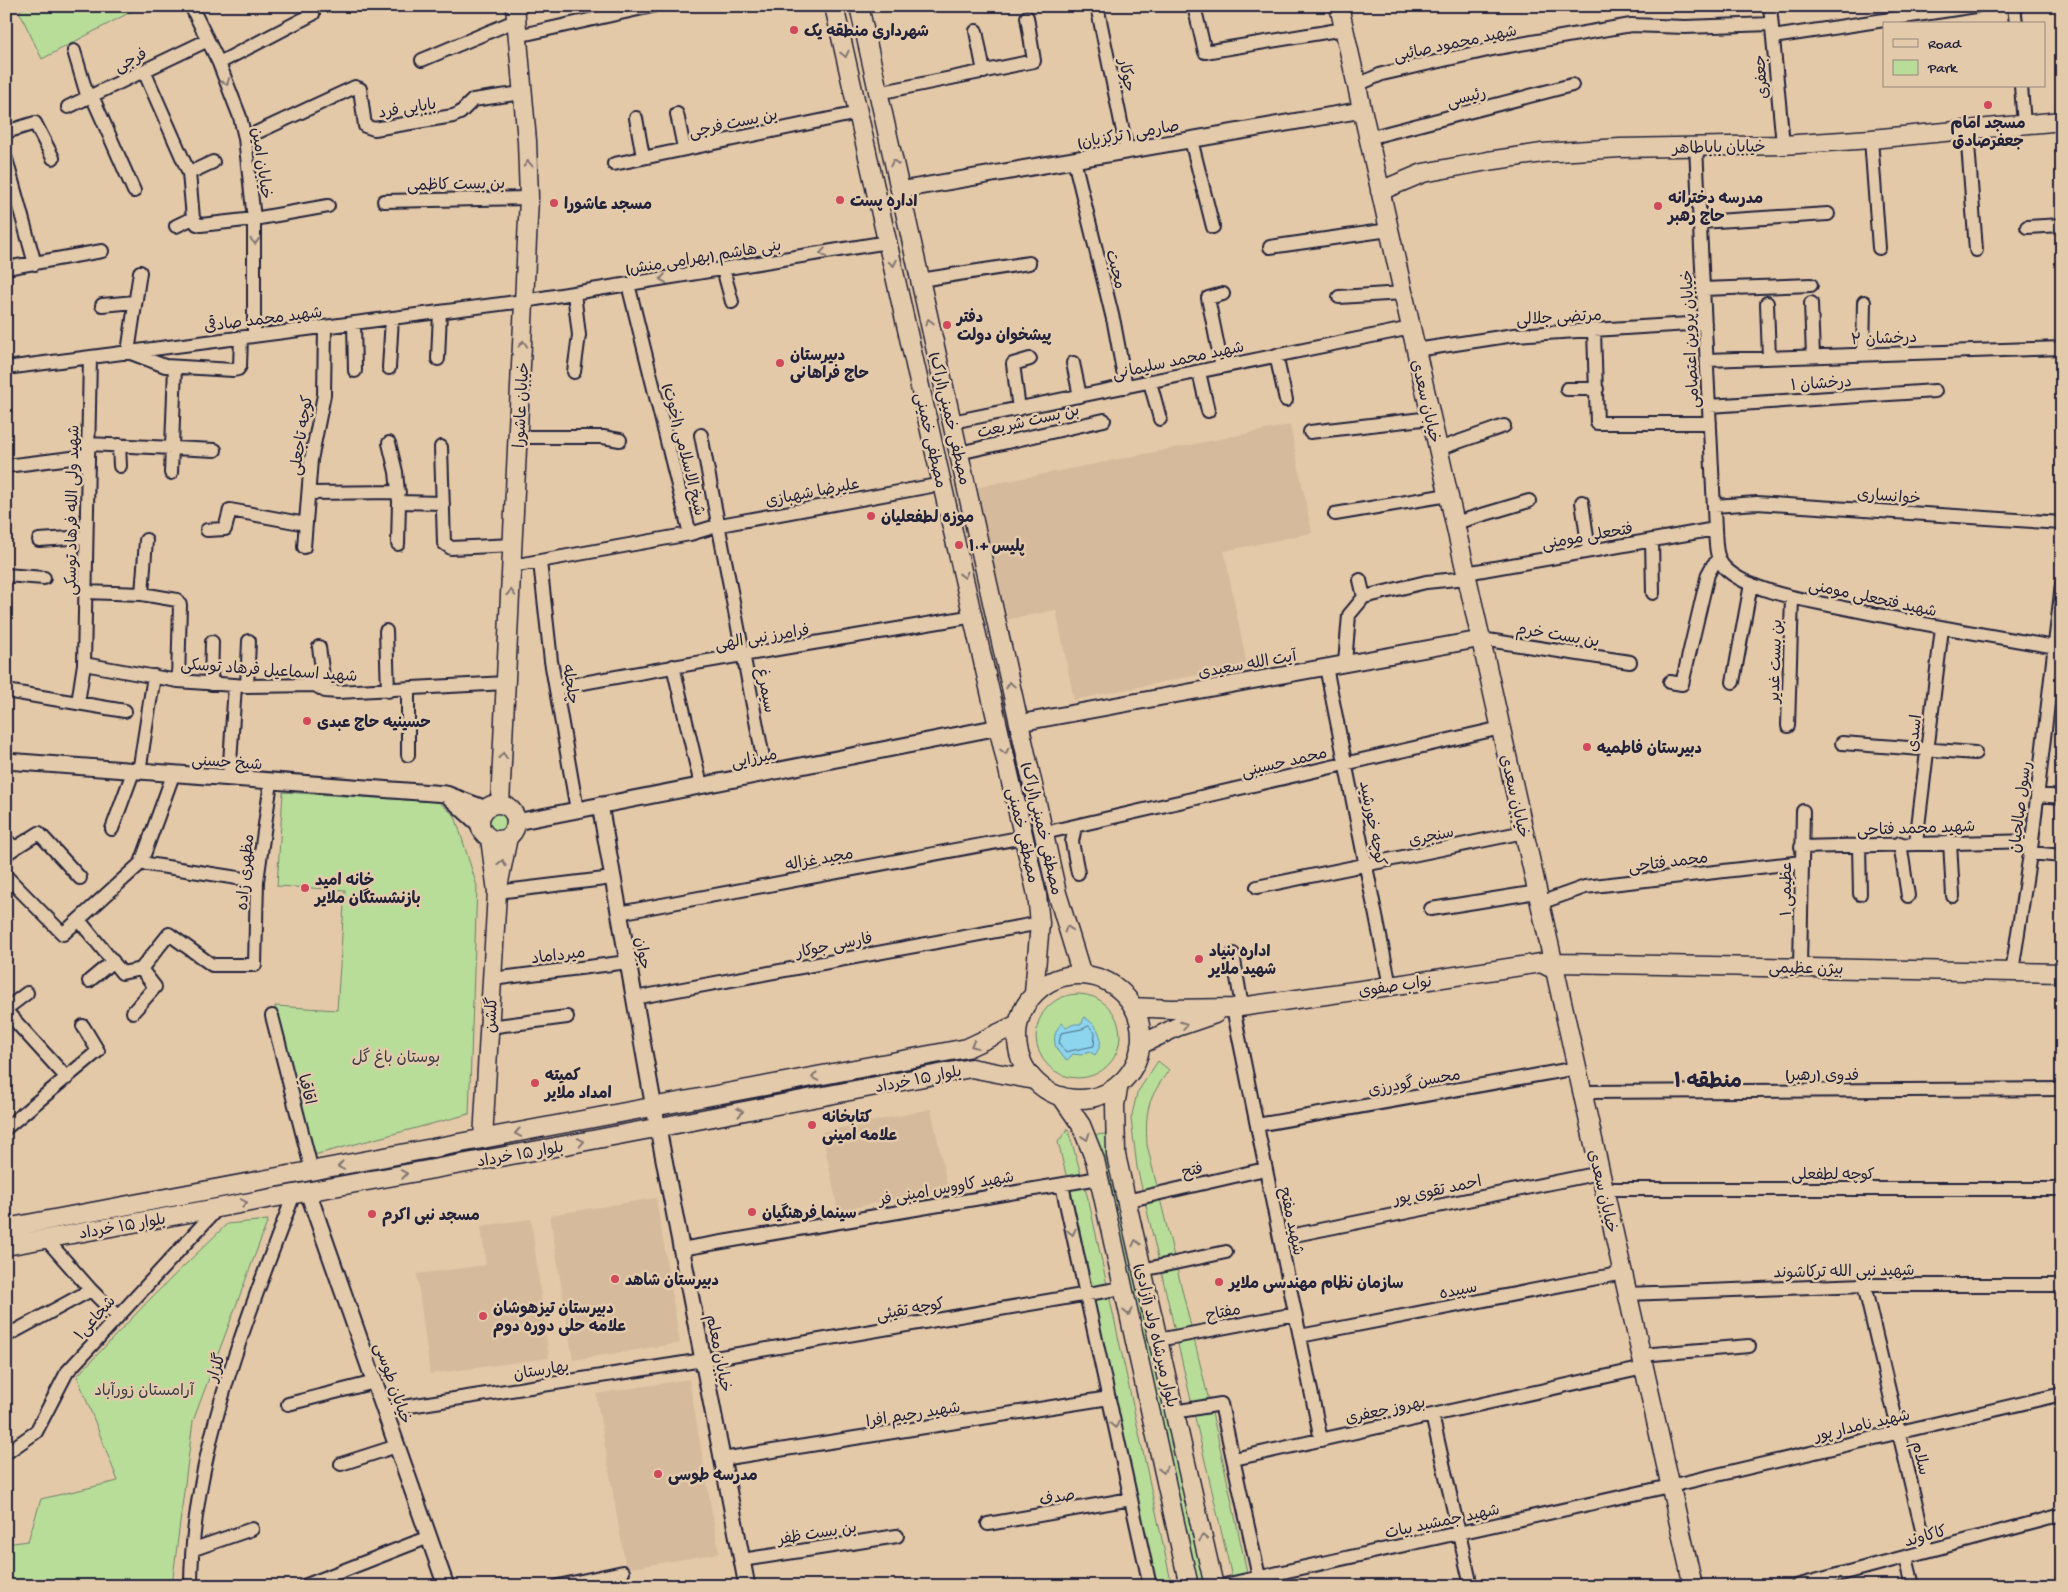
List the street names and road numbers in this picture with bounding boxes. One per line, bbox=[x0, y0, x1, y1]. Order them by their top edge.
street label: شهید محمود صائبی bbox=[1392, 23, 1519, 68]
street label: فرجی bbox=[112, 46, 151, 78]
street label: جعفری bbox=[1752, 54, 1775, 100]
street label: جوکار bbox=[1112, 56, 1137, 94]
street label: رئیسی bbox=[1445, 85, 1489, 114]
street label: بابایی فرد bbox=[377, 96, 438, 124]
street label: بن بست فرجی bbox=[688, 107, 780, 144]
street label: صارمی ( ترکزبان) bbox=[1076, 118, 1181, 155]
street label: خیابان امین bbox=[245, 126, 274, 200]
street label: خیابان باباطاهر bbox=[1670, 139, 1766, 160]
street label: بن بست کاظمی bbox=[407, 176, 505, 197]
street label: بنی هاشم (بهرامی منش) bbox=[624, 238, 783, 281]
street label: محبت bbox=[1100, 248, 1128, 291]
street label: خیابان پروین اعتصامی bbox=[1679, 269, 1706, 409]
street label: شهید محمد صادقی bbox=[203, 301, 324, 338]
street label: مرتضی جلالی bbox=[1516, 308, 1603, 331]
street label: درخشان ۲ bbox=[1851, 330, 1918, 351]
street label: شهید محمد سلیمانی bbox=[1111, 339, 1246, 386]
street label: مصطفی خمینی(اراک) bbox=[926, 349, 976, 487]
street label: خیابان سعدی bbox=[1405, 358, 1442, 445]
street label: خیابان عاشورا bbox=[512, 362, 535, 449]
street label: درخشان ۱ bbox=[1790, 374, 1852, 397]
street label: شیخ الاسلامی (اخوت) bbox=[656, 381, 707, 518]
street label: مصطفی خمینی bbox=[912, 390, 952, 490]
street label: کوچه تاجعلی bbox=[288, 394, 319, 477]
street label: بن بست شریعت bbox=[976, 402, 1082, 444]
street label: شهید ولی الله فرهاد توسکی bbox=[64, 425, 85, 596]
street label: علیرضا شهبازی bbox=[764, 476, 861, 513]
street label: خوانساری bbox=[1856, 487, 1921, 510]
street label: فتحعلی مومنی bbox=[1541, 521, 1635, 556]
street label: شهید فتحعلی مومنی bbox=[1806, 578, 1938, 623]
street label: بن بست غدیر bbox=[1766, 619, 1788, 705]
street label: بن بست خرم bbox=[1514, 621, 1601, 653]
street label: فرامرز نبی الهی bbox=[714, 623, 811, 656]
street label: آیت الله سعیدی bbox=[1197, 647, 1299, 684]
street label: شهید اسماعیل فرهاد توسکی bbox=[180, 657, 358, 688]
street label: چلچله bbox=[556, 663, 581, 706]
street label: سیمرغ bbox=[750, 666, 778, 715]
street label: اسدی bbox=[1905, 714, 1928, 753]
street label: محمد حسینی bbox=[1240, 745, 1329, 783]
street label: میرزایی bbox=[730, 747, 779, 774]
street label: شیخ حسنی bbox=[191, 753, 263, 776]
street label: خیابان سعدی bbox=[1494, 753, 1531, 840]
street label: مصطفی خمینی(اراک) bbox=[1018, 759, 1068, 897]
street label: رسول صالحیان bbox=[2007, 760, 2038, 854]
street label: کوچه خورشید bbox=[1353, 780, 1388, 868]
street label: مصطفی خمینی bbox=[1004, 785, 1044, 885]
street label: شهید محمد فتاحی bbox=[1857, 819, 1976, 842]
street label: سنجری bbox=[1407, 824, 1456, 852]
street label: مظهری زاده bbox=[235, 833, 260, 911]
street label: مجید غزاله bbox=[784, 846, 855, 877]
street label: محمد فتاحی bbox=[1627, 850, 1709, 879]
street label: عظیمی ۱ bbox=[1779, 862, 1798, 916]
street label: فارسی جوکار bbox=[793, 931, 875, 965]
street label: جوان bbox=[628, 936, 653, 971]
street label: میرداماد bbox=[530, 945, 586, 970]
street label: بیژن عظیمی bbox=[1768, 960, 1844, 981]
street label: نواب صفوی bbox=[1358, 974, 1433, 1003]
street label: گلشن bbox=[480, 997, 504, 1034]
street label: بلوار ۱۵ خرداد bbox=[874, 1064, 964, 1099]
street label: محسن گودرزی bbox=[1366, 1064, 1462, 1102]
street label: فدوی (رهبر) bbox=[1785, 1068, 1859, 1087]
street label: اقاقیا bbox=[292, 1073, 318, 1107]
street label: بلوار ۱۵ خرداد bbox=[476, 1139, 566, 1173]
street label: خیابان سعدی bbox=[1582, 1148, 1619, 1235]
street label: فتح bbox=[1180, 1161, 1205, 1184]
street label: کوچه لطفعلی bbox=[1791, 1167, 1875, 1186]
street label: شهید کاووس امینی فر bbox=[875, 1169, 1016, 1212]
street label: احمد تقوی پور bbox=[1390, 1174, 1484, 1212]
street label: شهید مفتح bbox=[1273, 1186, 1306, 1258]
street label: بلوار ۱۵ خرداد bbox=[78, 1211, 168, 1245]
street label: بلوار میرشاه ولد (آزادی) bbox=[1128, 1262, 1180, 1410]
street label: شهید نبی الله ترکاشوند bbox=[1773, 1263, 1915, 1284]
street label: سپیده bbox=[1438, 1279, 1479, 1305]
street label: شجاعی۱ bbox=[72, 1293, 121, 1345]
street label: کوچه تقیئی bbox=[875, 1296, 946, 1327]
street label: مفتاح bbox=[1204, 1302, 1243, 1327]
street label: خیابان معلم bbox=[700, 1313, 733, 1394]
street label: خیابان طوسی bbox=[368, 1341, 413, 1427]
street label: گلزار bbox=[201, 1350, 232, 1387]
street label: بهارستان bbox=[512, 1359, 571, 1386]
street label: بهروز جعفری bbox=[1344, 1395, 1428, 1430]
street label: شهید رحیم افرا bbox=[865, 1400, 962, 1433]
street label: شهید نامدار پور bbox=[1811, 1407, 1913, 1448]
street label: سلام bbox=[1906, 1440, 1932, 1477]
street label: صدف bbox=[1038, 1487, 1077, 1512]
street label: شهید جمشید بیات bbox=[1384, 1502, 1502, 1545]
street label: بن بست ظفر bbox=[775, 1520, 858, 1551]
street label: کاکاوند bbox=[1903, 1524, 1949, 1553]

